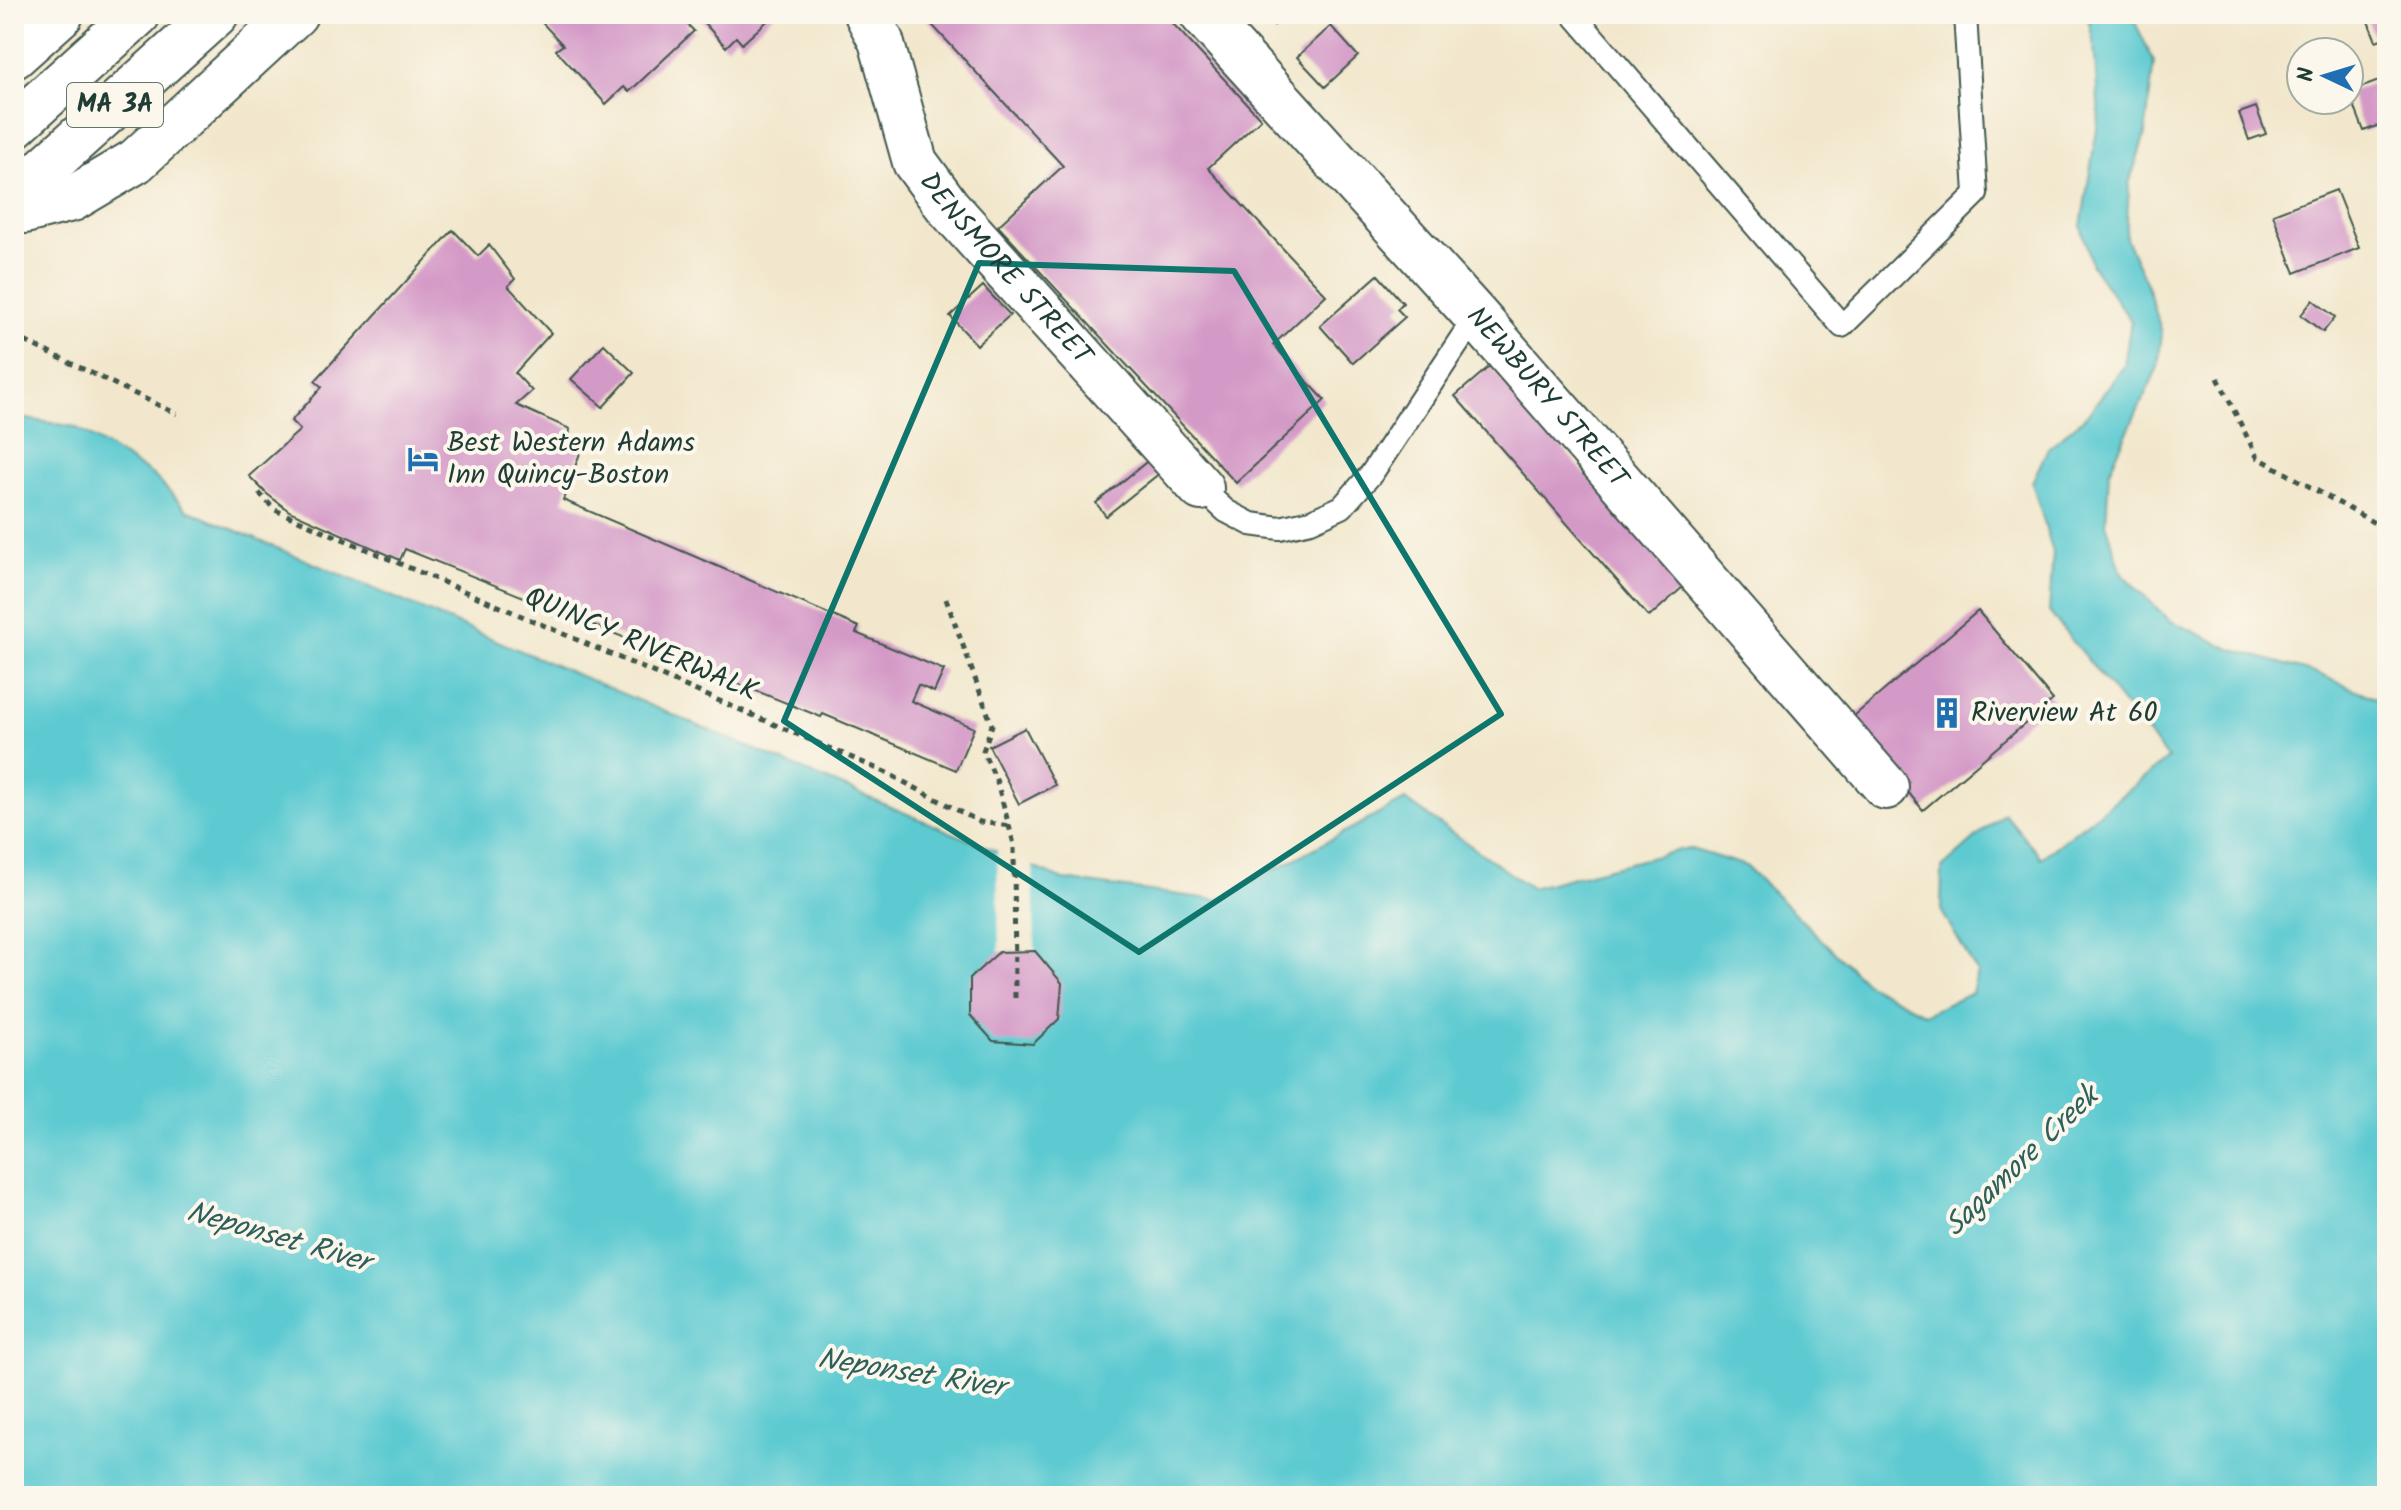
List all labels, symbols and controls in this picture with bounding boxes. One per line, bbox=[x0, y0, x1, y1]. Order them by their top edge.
north arrow bbox=[2285, 36, 2365, 116]
text: N bbox=[2290, 67, 2325, 83]
road number: MA 3A bbox=[67, 83, 163, 127]
street label: DENSMORE STREET bbox=[907, 163, 1104, 377]
street label: NEWBURY STREET bbox=[1455, 296, 1641, 500]
place label: Best Western Adams Inn Quincy-Boston bbox=[447, 421, 695, 498]
hotel icon: Best Western Adams Inn Quincy-Boston bbox=[406, 442, 440, 476]
street label: QUINCY RIVERWALK bbox=[517, 575, 765, 715]
place label: Riverview At 60 bbox=[1971, 691, 2158, 736]
building icon: Riverview At 60 bbox=[1930, 696, 1964, 730]
water label: Sagamore Creek bbox=[1933, 1072, 2114, 1249]
water label: Neponset River bbox=[181, 1189, 381, 1289]
water label: Neponset River bbox=[814, 1336, 1014, 1413]

